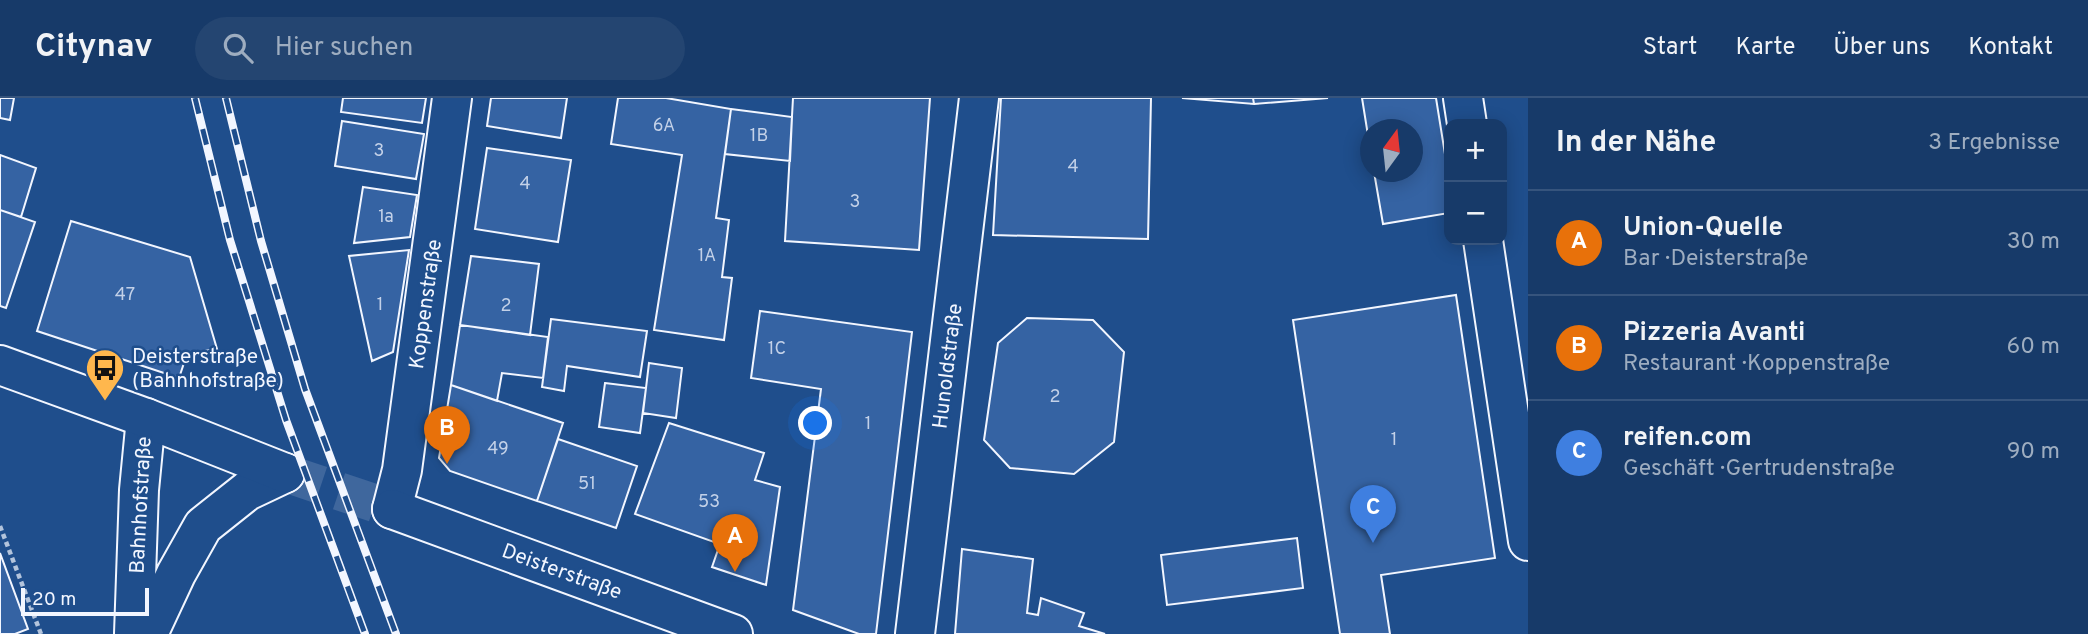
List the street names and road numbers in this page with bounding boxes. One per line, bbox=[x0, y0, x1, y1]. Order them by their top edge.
street label: Koppenstraße bbox=[404, 238, 449, 371]
street label: Hunoldstraße bbox=[927, 302, 970, 430]
street label: Bahnhofstraße bbox=[124, 436, 159, 574]
street label: Deisterstraße bbox=[498, 538, 625, 607]

